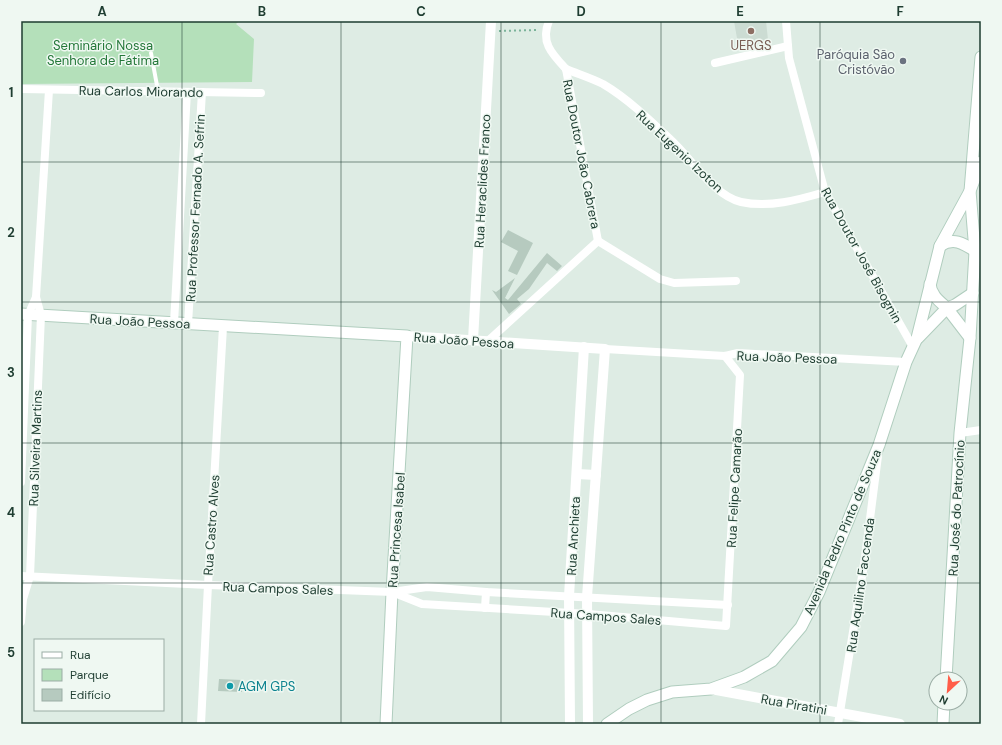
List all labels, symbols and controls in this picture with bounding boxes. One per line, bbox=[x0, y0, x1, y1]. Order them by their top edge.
text: A bbox=[97, 3, 107, 20]
text: B bbox=[258, 3, 266, 20]
text: C bbox=[416, 3, 426, 20]
text: D bbox=[576, 3, 586, 20]
text: E bbox=[736, 3, 744, 20]
text: F bbox=[896, 3, 904, 20]
marker: UERGS bbox=[746, 26, 756, 36]
park label: Seminário Nossa Senhora de Fátima bbox=[47, 37, 159, 69]
place label: UERGS bbox=[731, 37, 771, 54]
place label: Paróquia São Cristóvão bbox=[817, 46, 895, 78]
marker: Paróquia São Cristóvão bbox=[898, 56, 908, 66]
street label: Rua Doutor João Cabrera bbox=[559, 78, 604, 230]
street label: Rua Carlos Miorando bbox=[79, 82, 204, 101]
text: 1 bbox=[9, 84, 13, 101]
street label: Rua Eugenio Izoton bbox=[632, 107, 727, 196]
street label: Rua Heraclides Franco bbox=[470, 113, 495, 249]
street label: Rua Professor Fernado A. Sefrin bbox=[182, 114, 209, 302]
street label: Rua Doutor José Bisognin bbox=[817, 184, 906, 326]
text: 2 bbox=[7, 224, 15, 241]
street label: Rua João Pessoa bbox=[89, 310, 191, 333]
street label: Rua João Pessoa bbox=[413, 329, 515, 352]
street label: Rua João Pessoa bbox=[736, 347, 838, 368]
text: 3 bbox=[7, 364, 15, 381]
street label: Rua Silveira Martins bbox=[25, 389, 46, 507]
street label: Rua Felipe Camarão bbox=[723, 428, 746, 548]
street label: Rua José do Patrocínio bbox=[944, 439, 969, 577]
street label: Avenida Pedro Pinto de Souza bbox=[800, 447, 885, 618]
street label: Rua Princesa Isabel bbox=[384, 472, 409, 588]
street label: Rua Castro Alves bbox=[199, 474, 224, 576]
street label: Rua Anchieta bbox=[563, 496, 584, 576]
text: 4 bbox=[7, 504, 15, 521]
street label: Rua Aquilino Faccenda bbox=[843, 517, 878, 654]
street label: Rua Campos Sales bbox=[222, 578, 334, 599]
street label: Rua Campos Sales bbox=[550, 604, 662, 629]
legend bbox=[34, 639, 164, 711]
text: 5 bbox=[7, 644, 15, 661]
text: Rua bbox=[70, 647, 91, 663]
text: Parque bbox=[70, 667, 109, 683]
north arrow bbox=[928, 671, 968, 711]
place label: AGM GPS bbox=[238, 678, 295, 695]
marker: AGM GPS bbox=[225, 681, 235, 691]
text: Edifício bbox=[70, 687, 111, 703]
street label: Rua Piratini bbox=[760, 690, 828, 719]
text: N bbox=[937, 692, 950, 708]

